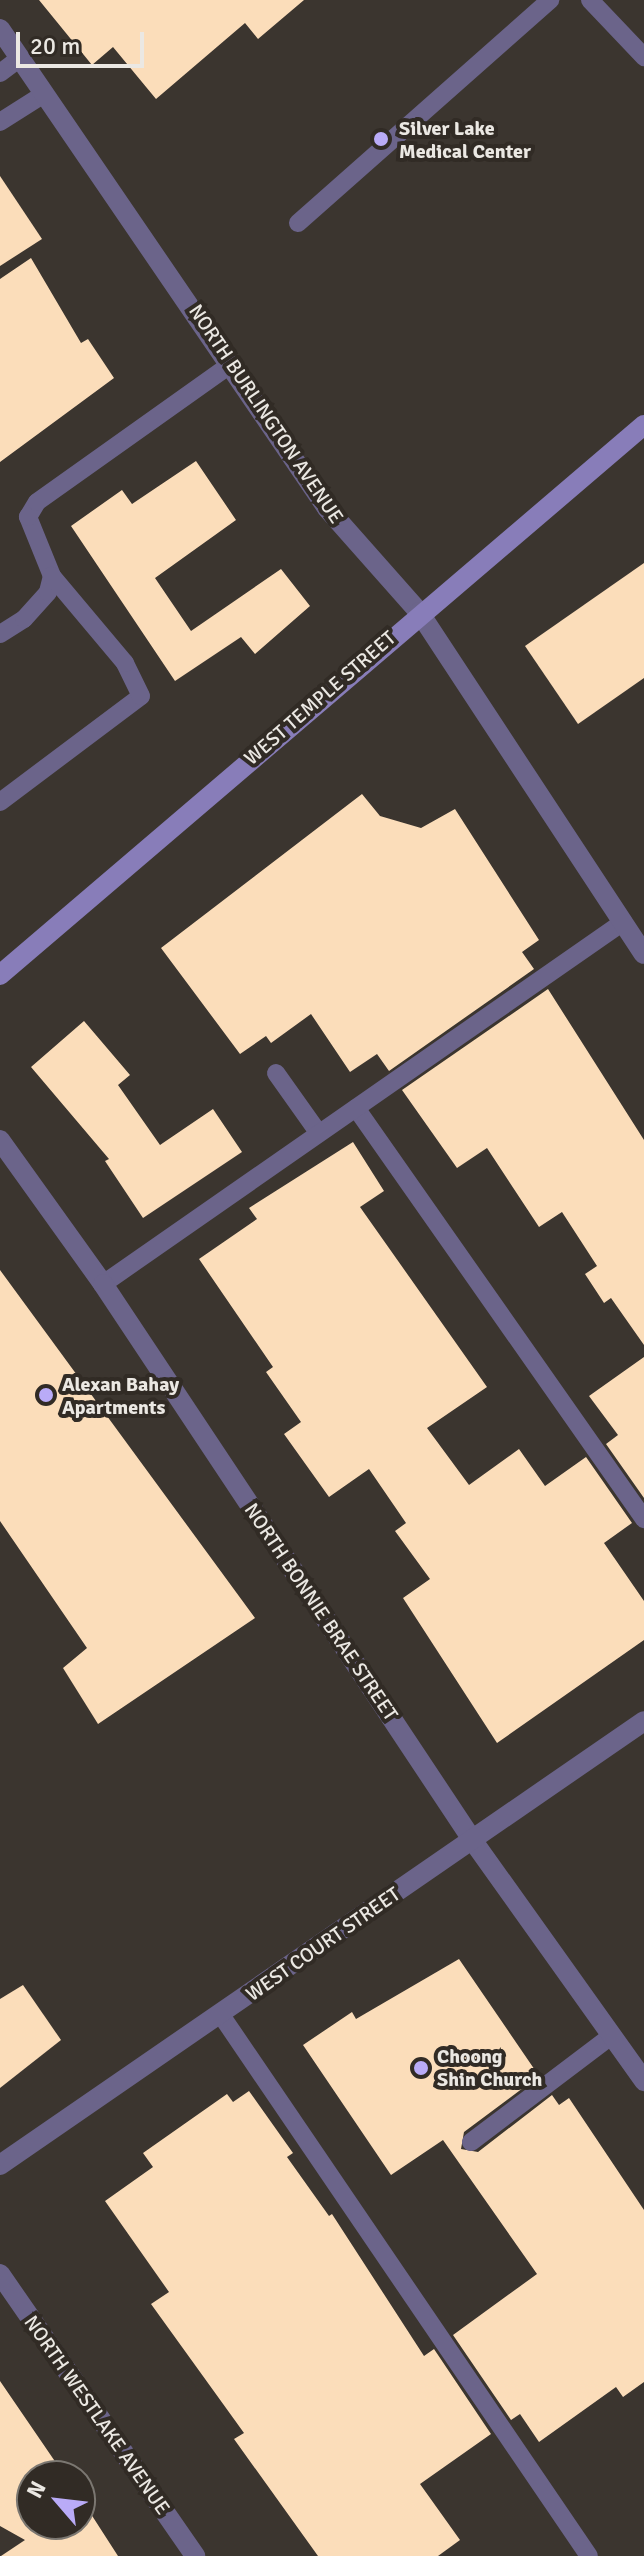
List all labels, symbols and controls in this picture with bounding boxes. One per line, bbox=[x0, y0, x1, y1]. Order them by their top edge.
scale bar bbox=[20, 16, 148, 66]
text: 20 m bbox=[30, 31, 80, 61]
place label: Silver Lake Medical Center bbox=[399, 116, 531, 163]
marker: Silver Lake Medical Center bbox=[370, 128, 392, 150]
street label: NORTH BURLINGTON AVENUE bbox=[184, 300, 348, 528]
street label: WEST TEMPLE STREET bbox=[239, 626, 401, 770]
place label: Alexan Bahay Apartments bbox=[62, 1372, 179, 1419]
marker: Alexan Bahay Apartments bbox=[37, 1386, 55, 1404]
street label: NORTH BONNIE BRAE STREET bbox=[239, 1499, 403, 1725]
street label: WEST COURT STREET bbox=[241, 1882, 405, 2006]
place label: Choong Shin Church bbox=[437, 2044, 542, 2091]
marker: Choong Shin Church bbox=[412, 2059, 430, 2077]
street label: NORTH WESTLAKE AVENUE bbox=[19, 2311, 175, 2519]
north arrow bbox=[16, 2460, 96, 2540]

